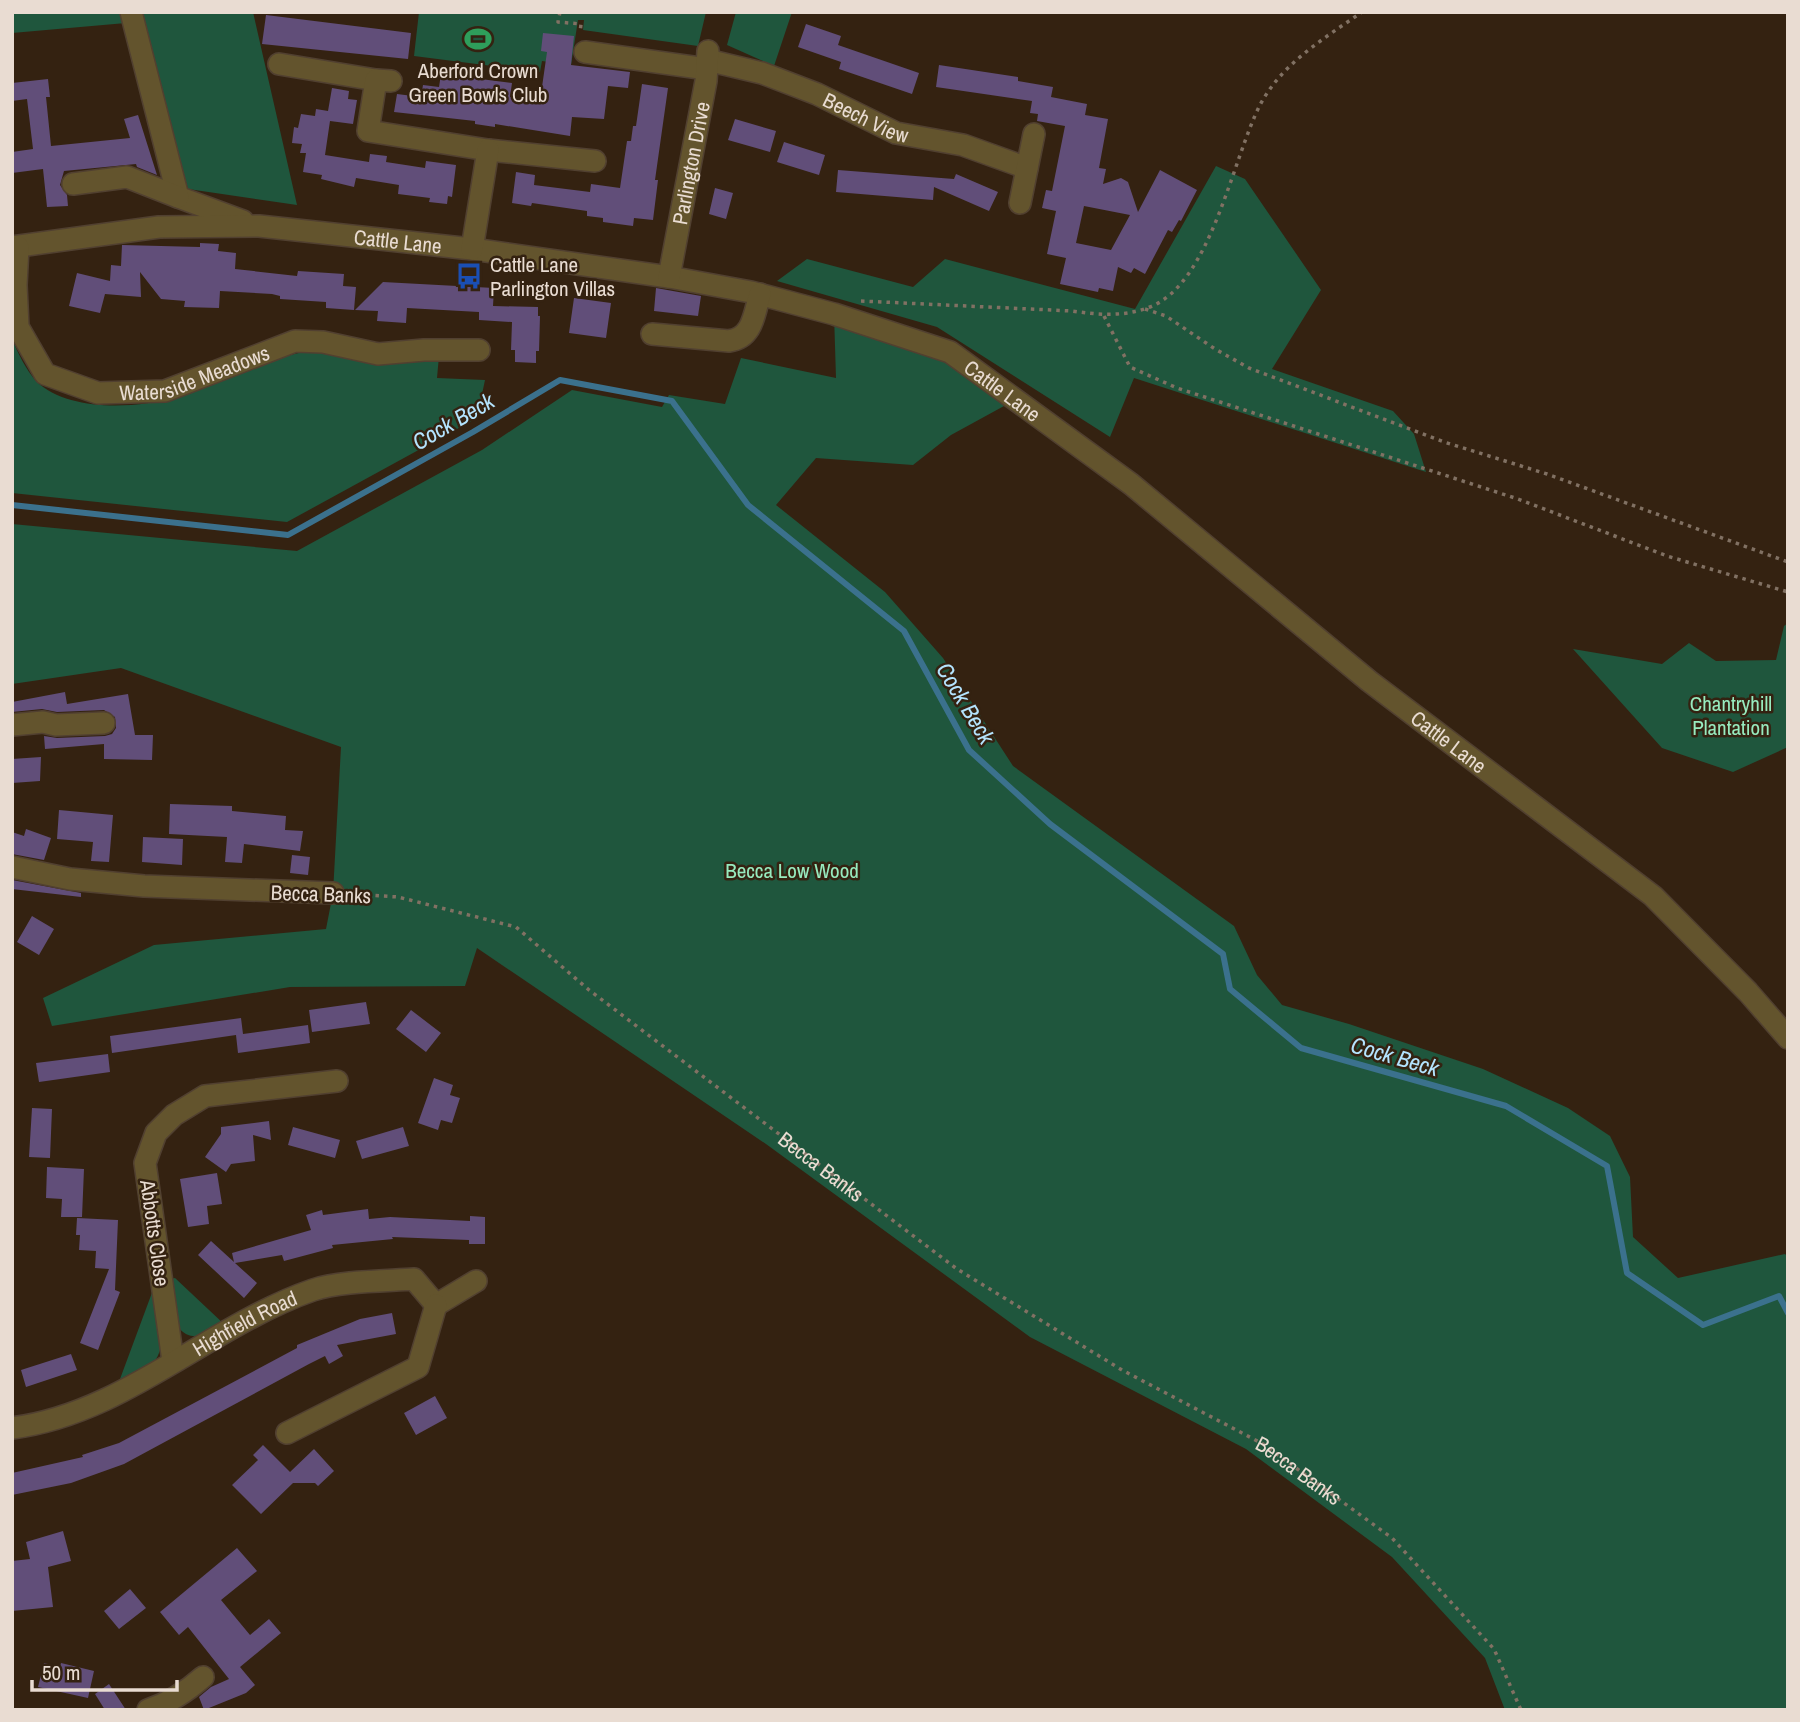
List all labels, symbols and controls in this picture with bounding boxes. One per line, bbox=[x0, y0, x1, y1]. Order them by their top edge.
sports icon: Aberford Crown Green Bowls Club bbox=[463, 24, 493, 54]
place label: Aberford Crown Green Bowls Club bbox=[409, 56, 547, 109]
street label: Beech View bbox=[818, 85, 911, 150]
street label: Parlington Drive bbox=[665, 99, 716, 227]
street label: Cattle Lane bbox=[352, 222, 443, 260]
place label: Cattle Lane Parlington Villas bbox=[490, 250, 615, 303]
bus stop icon: Cattle Lane Parlington Villas bbox=[454, 261, 484, 291]
street label: Waterside Meadows bbox=[119, 338, 273, 407]
street label: Cattle Lane bbox=[958, 353, 1047, 428]
water label: Cock Beck bbox=[406, 384, 501, 457]
water label: Cock Beck bbox=[930, 656, 1003, 751]
park label: Chantryhill Plantation bbox=[1690, 689, 1772, 742]
street label: Cattle Lane bbox=[1405, 703, 1493, 780]
park label: Becca Low Wood bbox=[725, 856, 859, 885]
street label: Becca Banks bbox=[270, 878, 372, 910]
water label: Cock Beck bbox=[1347, 1029, 1444, 1084]
street label: Becca Banks bbox=[773, 1124, 870, 1208]
street label: Abbotts Close bbox=[133, 1177, 177, 1288]
street label: Highfield Road bbox=[187, 1283, 301, 1363]
street label: Becca Banks bbox=[1251, 1428, 1348, 1511]
scale bar bbox=[32, 1648, 177, 1692]
text: 50 m bbox=[42, 1658, 80, 1687]

